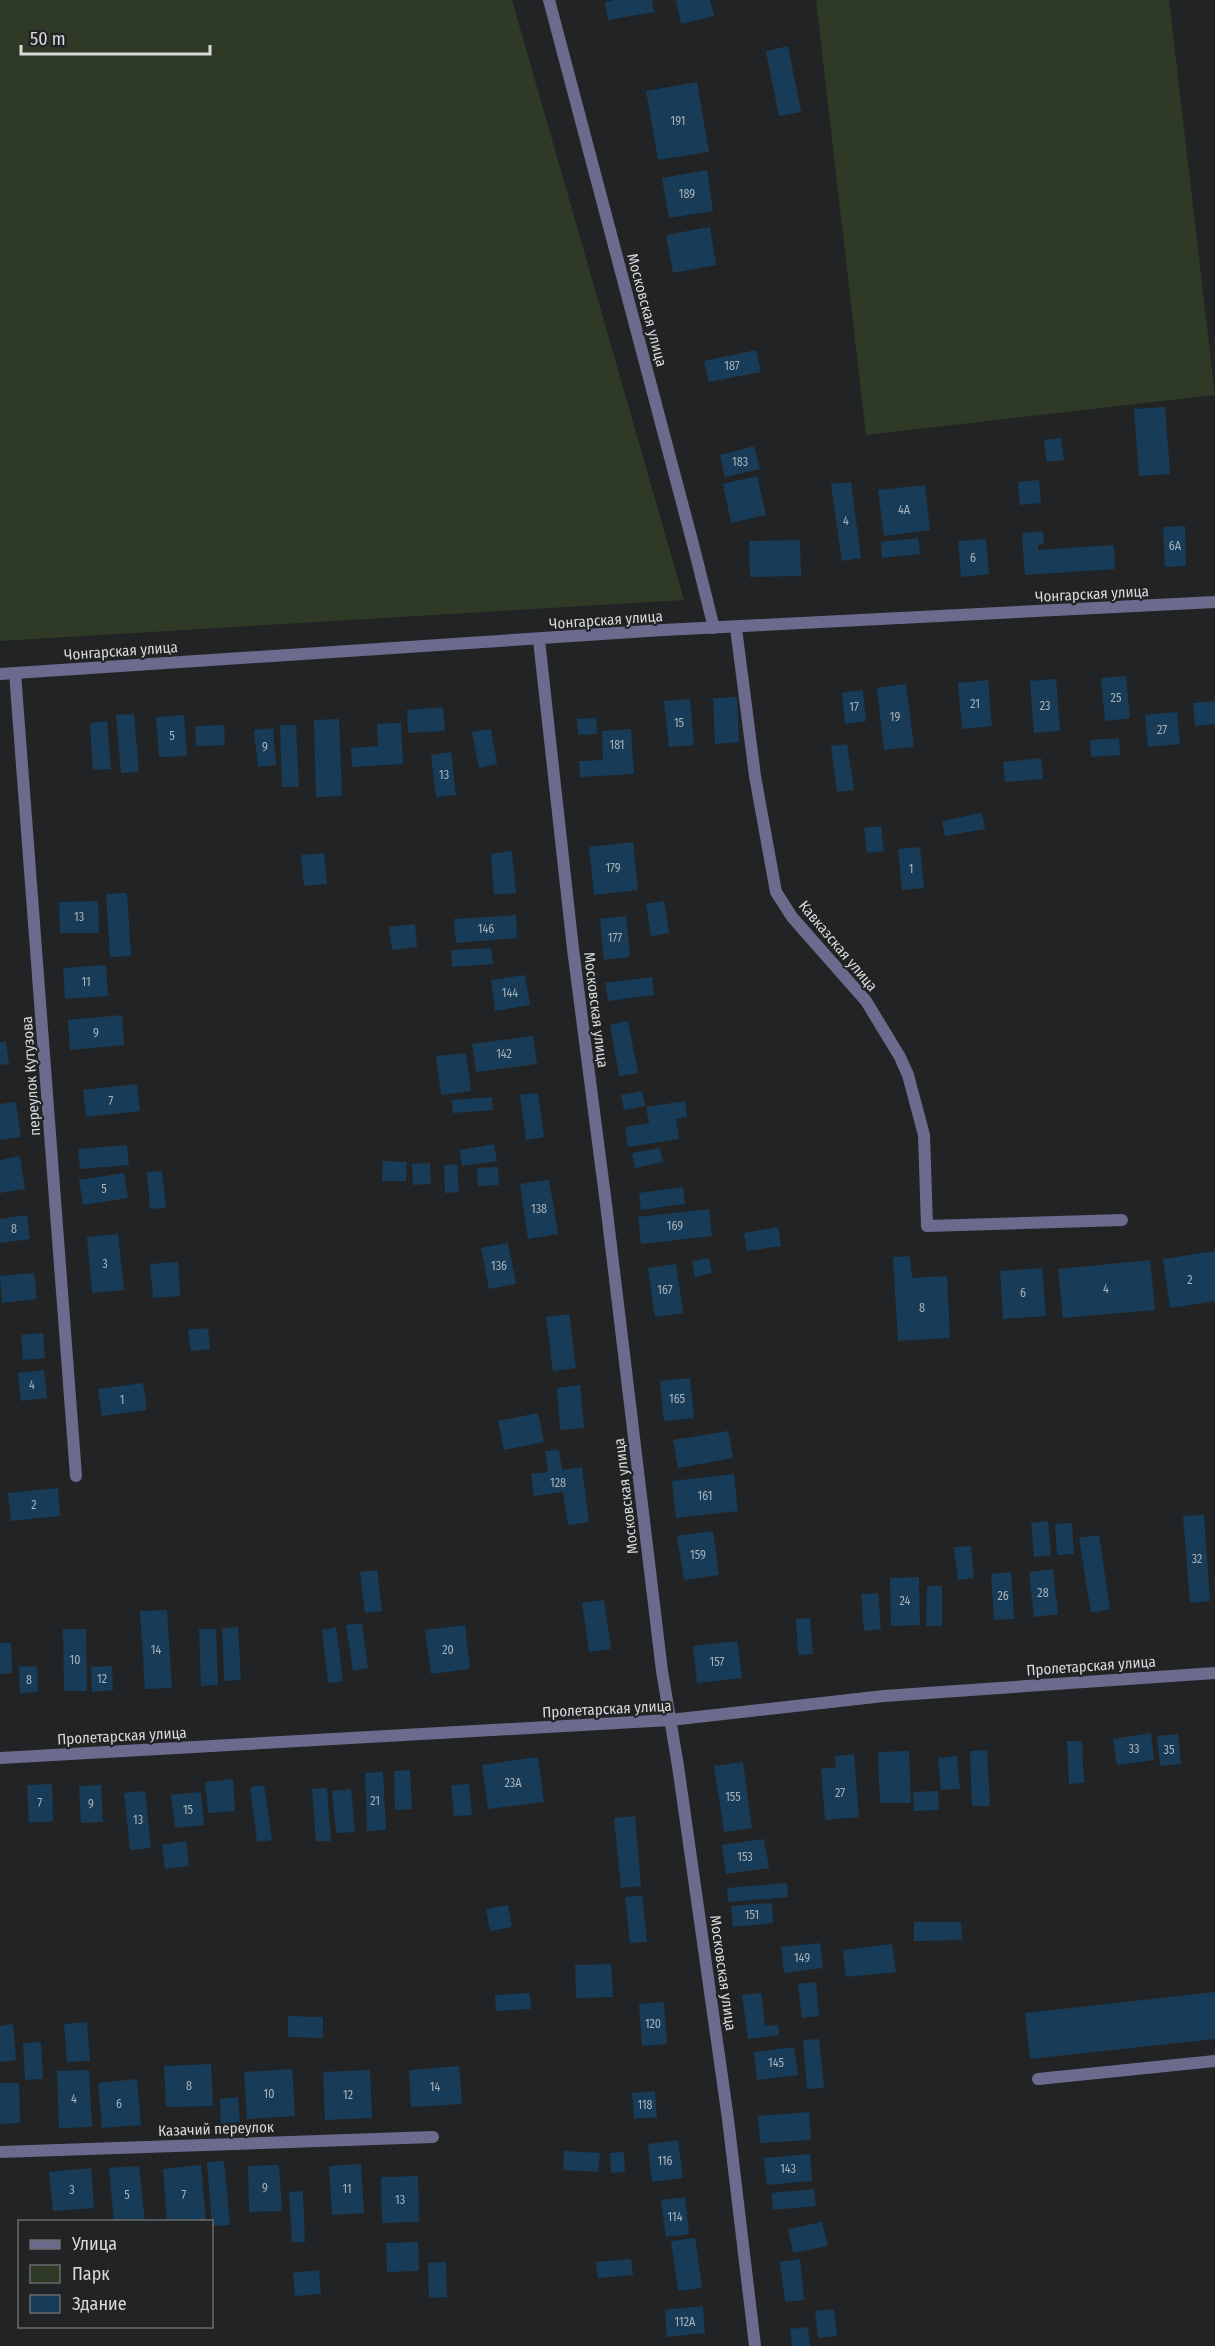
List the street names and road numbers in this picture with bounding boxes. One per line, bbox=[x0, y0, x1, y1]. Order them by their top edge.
street label: Московская улица bbox=[623, 251, 671, 369]
street label: Чонгарская улица bbox=[1035, 582, 1149, 606]
street label: Чонгарская улица bbox=[549, 607, 663, 633]
street label: Чонгарская улица bbox=[64, 638, 178, 664]
street label: Кавказская улица bbox=[795, 897, 881, 995]
street label: Московская улица bbox=[580, 951, 612, 1069]
street label: переулок Кутузова bbox=[18, 1016, 44, 1136]
street label: Московская улица bbox=[610, 1437, 642, 1555]
street label: Пролетарская улица bbox=[1026, 1653, 1156, 1679]
street label: Пролетарская улица bbox=[542, 1697, 672, 1721]
street label: Пролетарская улица bbox=[57, 1724, 187, 1748]
street label: Московская улица bbox=[706, 1914, 740, 2032]
street label: Казачий переулок bbox=[158, 2118, 274, 2140]

